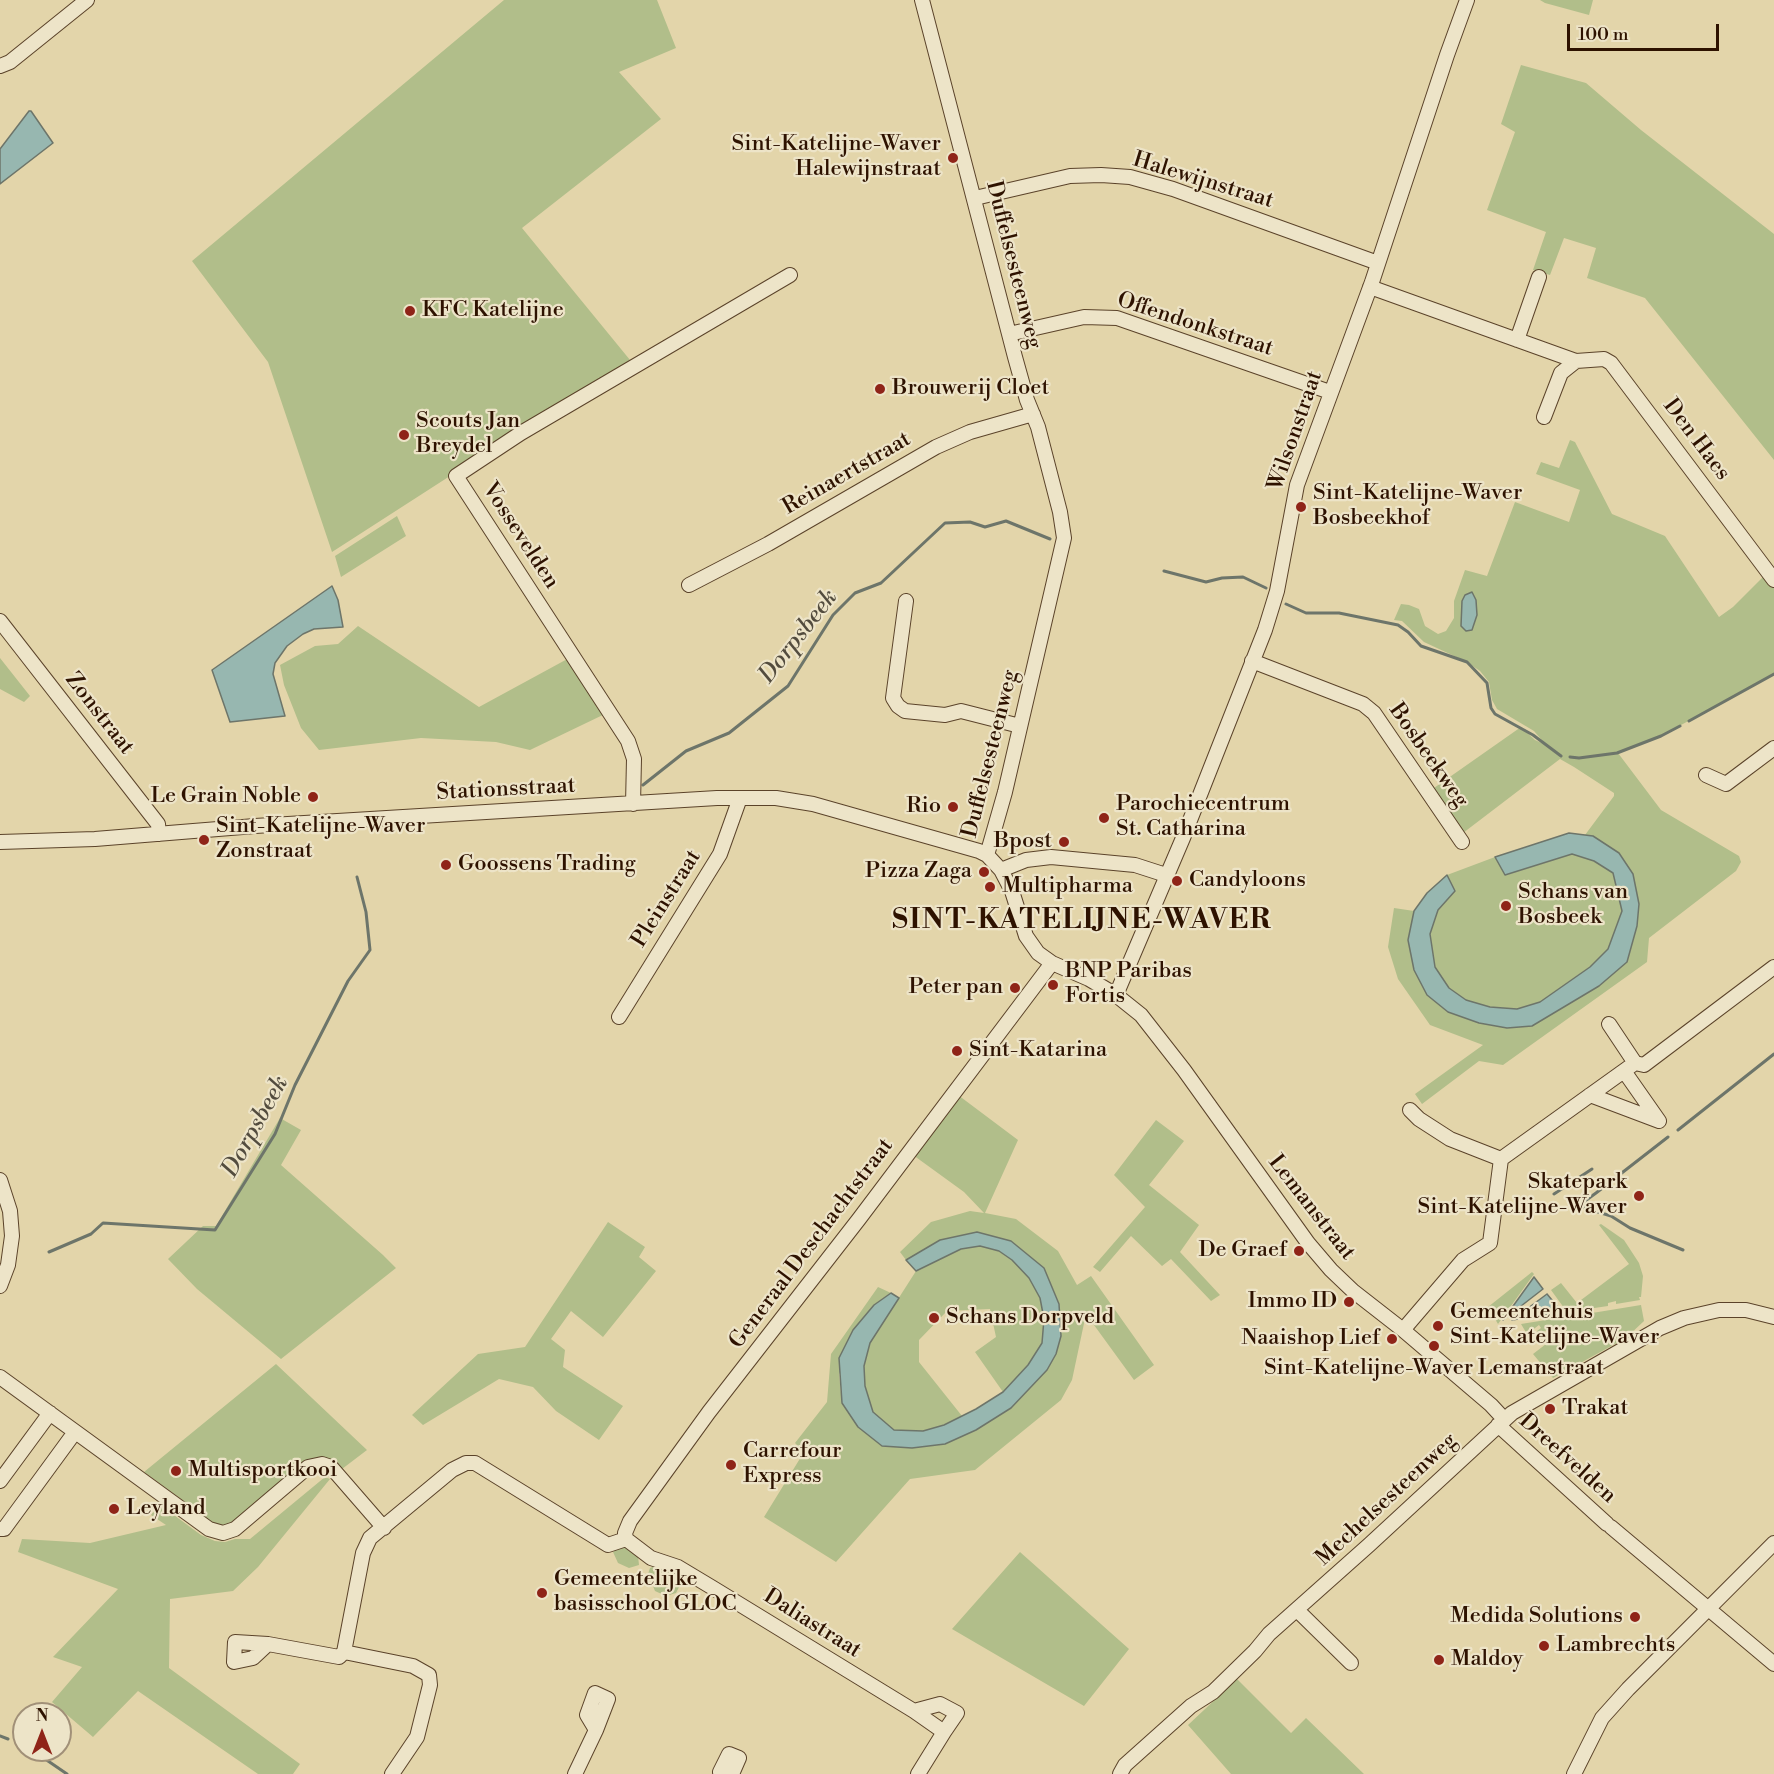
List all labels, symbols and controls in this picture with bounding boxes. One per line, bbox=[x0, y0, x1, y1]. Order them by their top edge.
scale bar bbox=[1570, 12, 1722, 50]
text: 100 m bbox=[1578, 23, 1629, 46]
place label: Sint-Katelijne-Waver Halewijnstraat bbox=[732, 132, 941, 184]
street label: Halewijnstraat bbox=[1129, 147, 1277, 215]
marker: Sint-Katelijne-Waver Halewijnstraat bbox=[946, 151, 960, 165]
street label: Duffelsesteenweg bbox=[979, 178, 1047, 352]
street label: Offendonkstraat bbox=[1114, 287, 1276, 363]
place label: KFC Katelijne bbox=[422, 298, 564, 324]
marker: KFC Katelijne bbox=[403, 304, 417, 318]
street label: Wilsonstraat bbox=[1263, 368, 1329, 494]
place label: Brouwerij Cloet bbox=[892, 376, 1049, 402]
marker: Brouwerij Cloet bbox=[873, 382, 887, 396]
street label: Den Haes bbox=[1657, 394, 1735, 486]
place label: Scouts Jan Breydel bbox=[416, 409, 520, 460]
street label: Reinaertstraat bbox=[778, 427, 916, 521]
marker: Scouts Jan Breydel bbox=[397, 428, 411, 442]
street label: Vossevelden bbox=[476, 478, 564, 594]
place label: Sint-Katelijne-Waver Bosbeekhof bbox=[1313, 481, 1522, 532]
marker: Sint-Katelijne-Waver Bosbeekhof bbox=[1294, 500, 1308, 514]
water label: Dorpsbeek bbox=[753, 584, 845, 690]
street label: Duffelsesteenweg bbox=[957, 667, 1025, 841]
street label: Zonstraat bbox=[59, 668, 139, 760]
street label: Bosbeekweg bbox=[1382, 699, 1474, 813]
street label: Stationsstraat bbox=[436, 773, 576, 807]
place label: Le Grain Noble bbox=[150, 784, 301, 810]
marker: Le Grain Noble bbox=[306, 790, 320, 804]
place label: Parochiecentrum St. Catharina bbox=[1116, 792, 1290, 843]
place label: Rio bbox=[906, 794, 941, 820]
marker: Rio bbox=[946, 800, 960, 814]
marker: Parochiecentrum St. Catharina bbox=[1097, 811, 1111, 825]
place label: Sint-Katelijne-Waver Zonstraat bbox=[216, 814, 425, 866]
place label: Bpost bbox=[994, 829, 1052, 855]
marker: Sint-Katelijne-Waver Zonstraat bbox=[197, 833, 211, 847]
marker: Bpost bbox=[1057, 835, 1071, 849]
street label: Pleinstraat bbox=[627, 845, 707, 953]
place label: Goossens Trading bbox=[458, 852, 636, 878]
marker: Goossens Trading bbox=[439, 858, 453, 872]
place label: Pizza Zaga bbox=[865, 859, 972, 885]
marker: Pizza Zaga bbox=[977, 865, 991, 879]
place label: Candyloons bbox=[1189, 868, 1306, 894]
place label: Multipharma bbox=[1002, 874, 1133, 900]
marker: Candyloons bbox=[1170, 874, 1184, 888]
marker: Multipharma bbox=[983, 880, 997, 894]
place label: Schans van Bosbeek bbox=[1518, 880, 1628, 932]
marker: Schans van Bosbeek bbox=[1499, 899, 1513, 913]
district label: SINT-KATELIJNE-WAVER bbox=[892, 904, 1272, 938]
place label: BNP Paribas Fortis bbox=[1065, 959, 1192, 1010]
place label: Peter pan bbox=[909, 975, 1003, 1001]
marker: BNP Paribas Fortis bbox=[1046, 978, 1060, 992]
marker: Peter pan bbox=[1008, 981, 1022, 995]
place label: Sint-Katarina bbox=[969, 1038, 1107, 1064]
marker: Sint-Katarina bbox=[950, 1044, 964, 1058]
water label: Dorpsbeek bbox=[216, 1071, 296, 1183]
street label: Generaal Deschachtstraat bbox=[724, 1134, 900, 1354]
street label: Lemanstraat bbox=[1262, 1150, 1360, 1266]
place label: Skatepark Sint-Katelijne-Waver bbox=[1418, 1170, 1627, 1222]
marker: Skatepark Sint-Katelijne-Waver bbox=[1632, 1189, 1646, 1203]
place label: De Graef bbox=[1198, 1238, 1287, 1264]
marker: De Graef bbox=[1292, 1244, 1306, 1258]
place label: Immo ID bbox=[1248, 1289, 1337, 1315]
marker: Immo ID bbox=[1342, 1295, 1356, 1309]
place label: Gemeentehuis Sint-Katelijne-Waver bbox=[1450, 1300, 1659, 1352]
place label: Schans Dorpveld bbox=[946, 1305, 1114, 1331]
marker: Schans Dorpveld bbox=[927, 1311, 941, 1325]
marker: Gemeentehuis Sint-Katelijne-Waver bbox=[1431, 1319, 1445, 1333]
place label: Naaishop Lief bbox=[1241, 1326, 1380, 1352]
marker: Naaishop Lief bbox=[1385, 1332, 1399, 1346]
marker: Sint-Katelijne-Waver Lemanstraat bbox=[1427, 1339, 1441, 1353]
place label: Sint-Katelijne-Waver Lemanstraat bbox=[1264, 1356, 1604, 1382]
place label: Trakat bbox=[1562, 1396, 1628, 1422]
marker: Trakat bbox=[1543, 1402, 1557, 1416]
street label: Dreefvelden bbox=[1513, 1409, 1621, 1509]
street label: Mechelsesteenweg bbox=[1311, 1428, 1463, 1572]
place label: Carrefour Express bbox=[743, 1439, 842, 1490]
place label: Multisportkooi bbox=[188, 1458, 337, 1484]
marker: Carrefour Express bbox=[724, 1458, 738, 1472]
marker: Multisportkooi bbox=[169, 1464, 183, 1478]
place label: Leyland bbox=[126, 1496, 206, 1522]
marker: Leyland bbox=[107, 1502, 121, 1516]
place label: Gemeentelijke basisschool GLOC bbox=[554, 1567, 737, 1618]
street label: Daliastraat bbox=[758, 1584, 866, 1664]
marker: Gemeentelijke basisschool GLOC bbox=[535, 1586, 549, 1600]
place label: Medida Solutions bbox=[1450, 1604, 1623, 1630]
marker: Medida Solutions bbox=[1628, 1610, 1642, 1624]
place label: Lambrechts bbox=[1556, 1633, 1675, 1659]
marker: Lambrechts bbox=[1537, 1639, 1551, 1653]
place label: Maldoy bbox=[1451, 1647, 1523, 1673]
marker: Maldoy bbox=[1432, 1653, 1446, 1667]
north arrow bbox=[12, 1702, 72, 1762]
text: N bbox=[36, 1706, 48, 1726]

